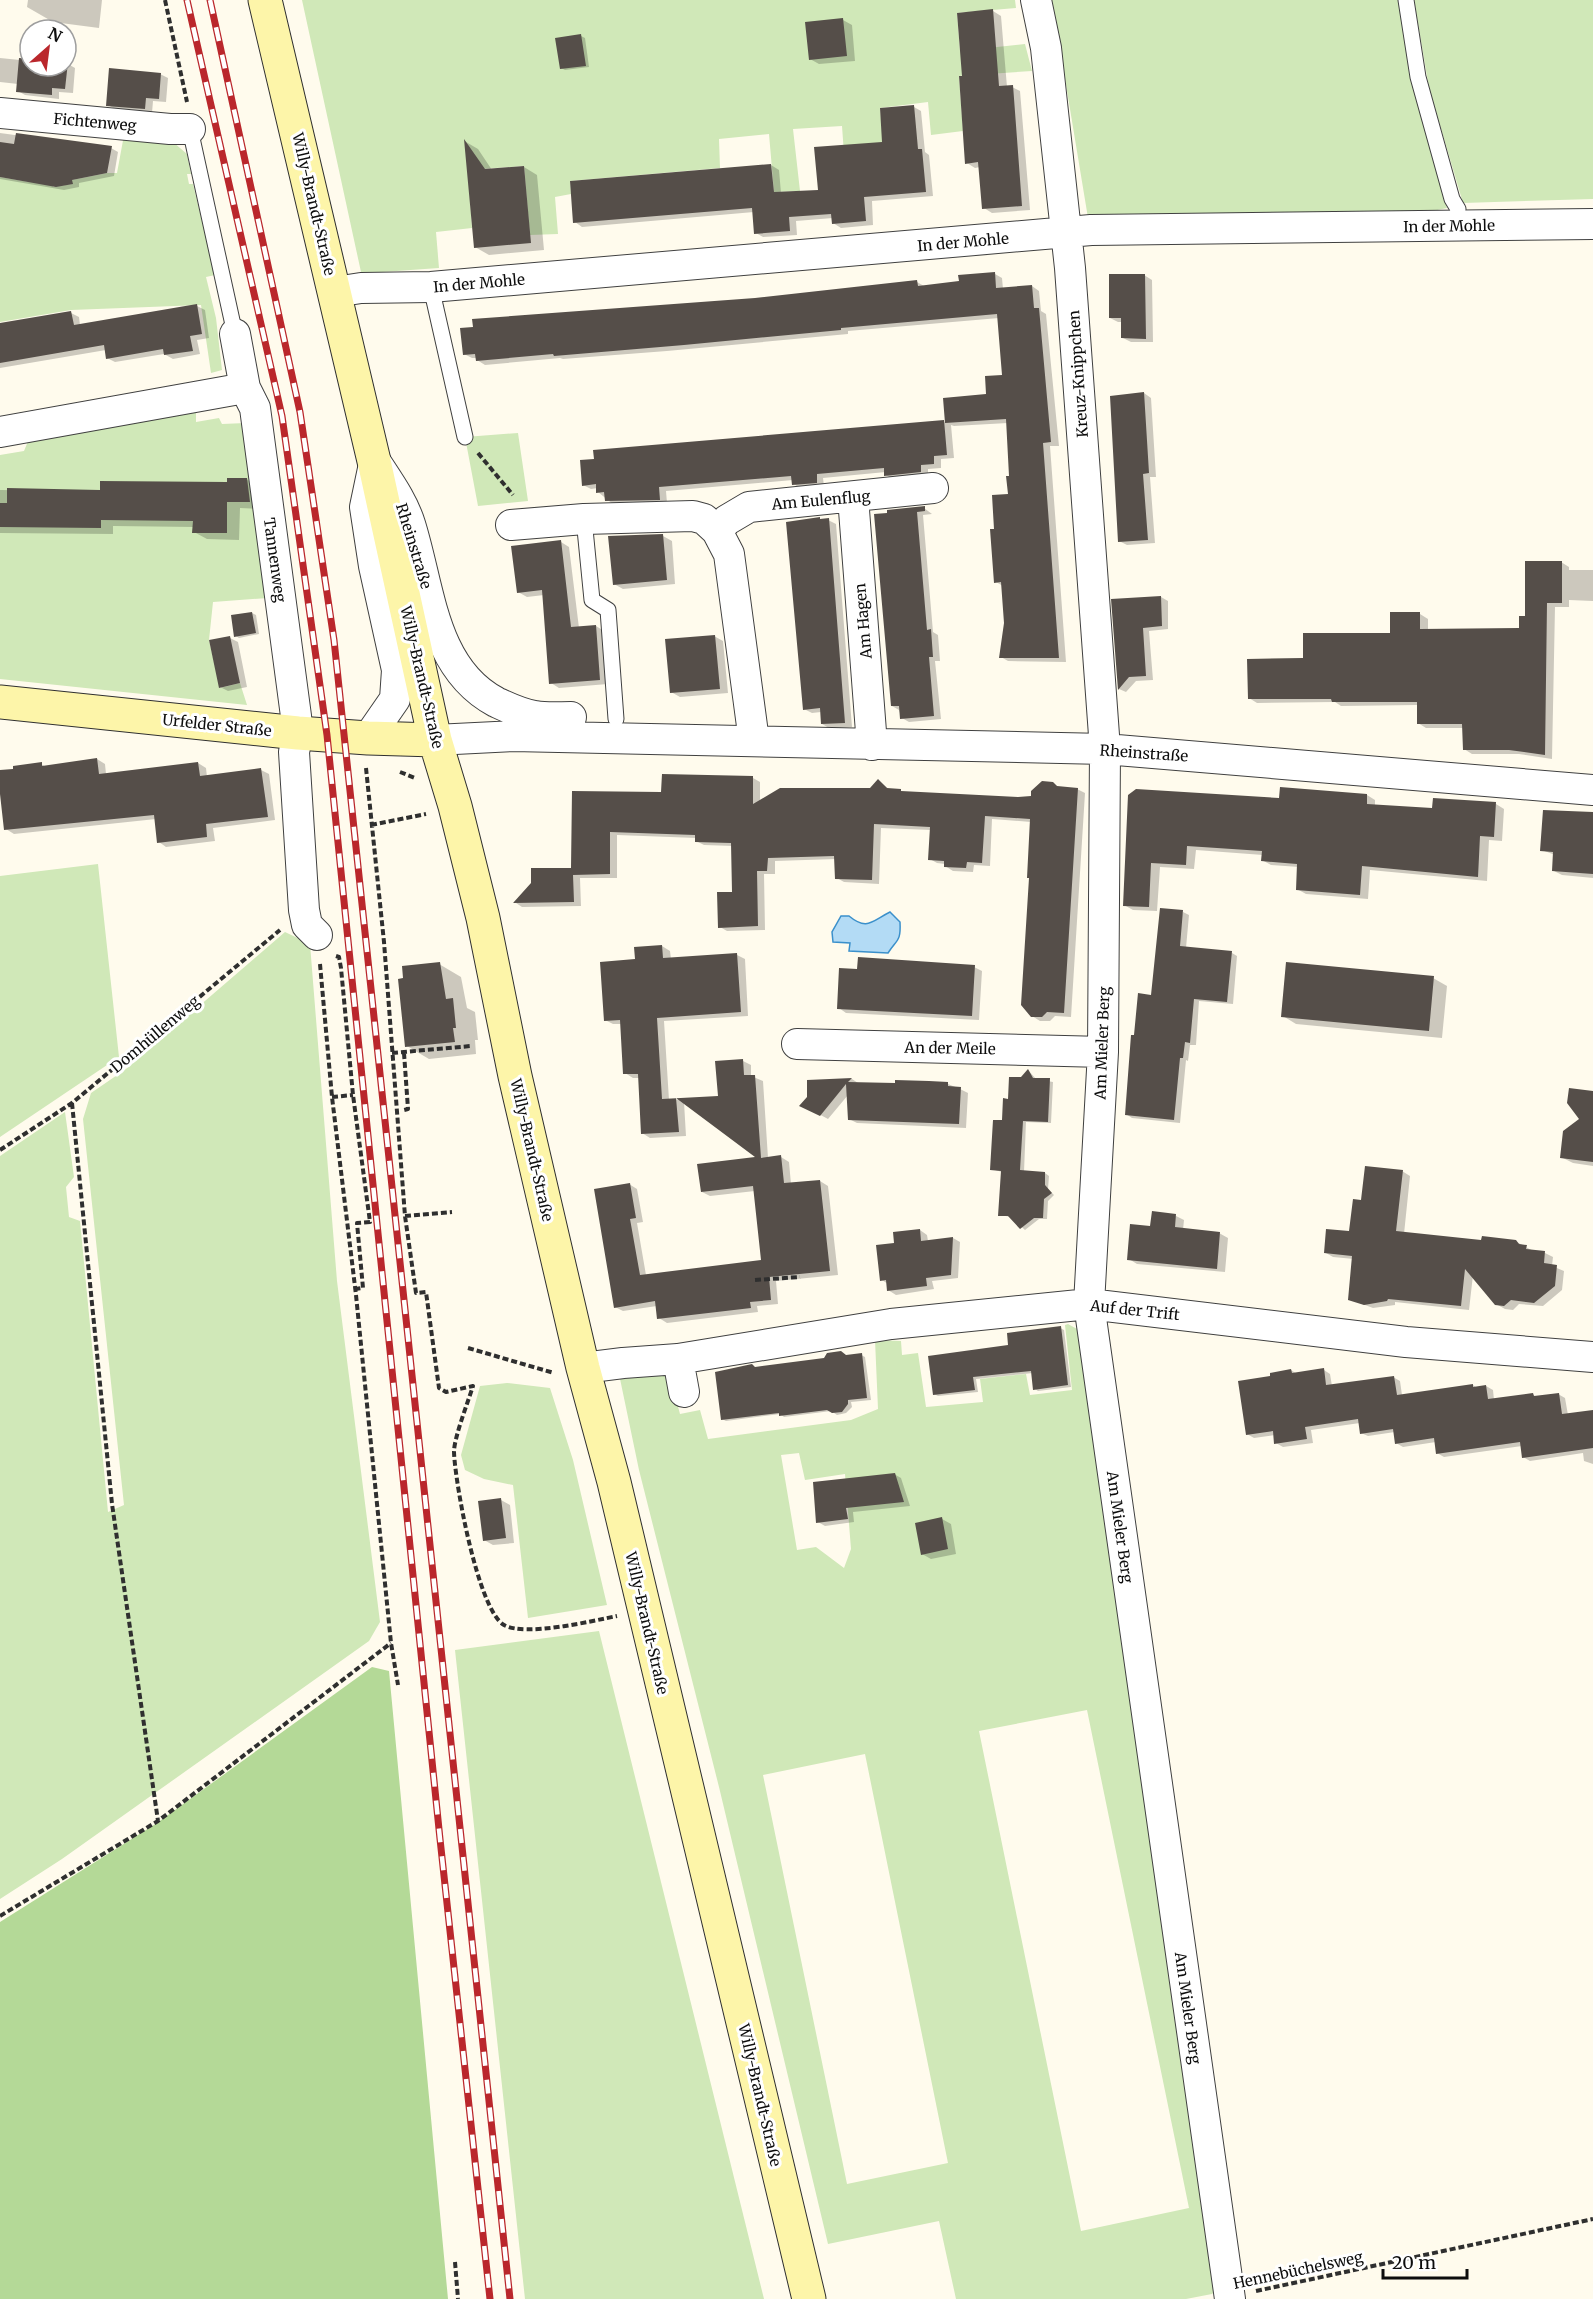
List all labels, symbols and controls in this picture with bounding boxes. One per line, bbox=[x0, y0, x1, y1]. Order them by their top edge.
north arrow bbox=[18, 18, 78, 78]
text: N bbox=[45, 23, 66, 47]
street label: Fichtenweg bbox=[53, 109, 137, 135]
street label: Willy-Brandt-Straße bbox=[288, 130, 340, 277]
street label: In der Mohle bbox=[1403, 216, 1495, 236]
street label: In der Mohle bbox=[916, 229, 1010, 255]
street label: In der Mohle bbox=[432, 270, 526, 296]
street label: Kreuz-Knippchen bbox=[1064, 310, 1092, 438]
street label: Am Eulenflug bbox=[770, 486, 871, 514]
street label: Rheinstraße bbox=[392, 501, 436, 591]
street label: Tannenweg bbox=[260, 517, 290, 603]
street label: Am Hagen bbox=[850, 582, 876, 661]
street label: Willy-Brandt-Straße bbox=[396, 603, 448, 750]
street label: Urfelder Straße bbox=[161, 710, 273, 740]
street label: Rheinstraße bbox=[1099, 740, 1189, 766]
street label: Am Mieler Berg bbox=[1090, 986, 1113, 1101]
street label: Domhüllenweg bbox=[107, 991, 203, 1077]
street label: An der Meile bbox=[903, 1038, 996, 1058]
street label: Willy-Brandt-Straße bbox=[506, 1076, 558, 1223]
street label: Auf der Trift bbox=[1088, 1296, 1181, 1324]
street label: Am Mieler Berg bbox=[1103, 1469, 1137, 1584]
street label: Willy-Brandt-Straße bbox=[621, 1549, 673, 1696]
street label: Am Mieler Berg bbox=[1171, 1950, 1205, 2065]
street label: Willy-Brandt-Straße bbox=[734, 2021, 786, 2168]
scale bar bbox=[1383, 2242, 1467, 2280]
street label: Hennebüchelsweg bbox=[1231, 2247, 1365, 2293]
text: 20 m bbox=[1392, 2251, 1436, 2274]

